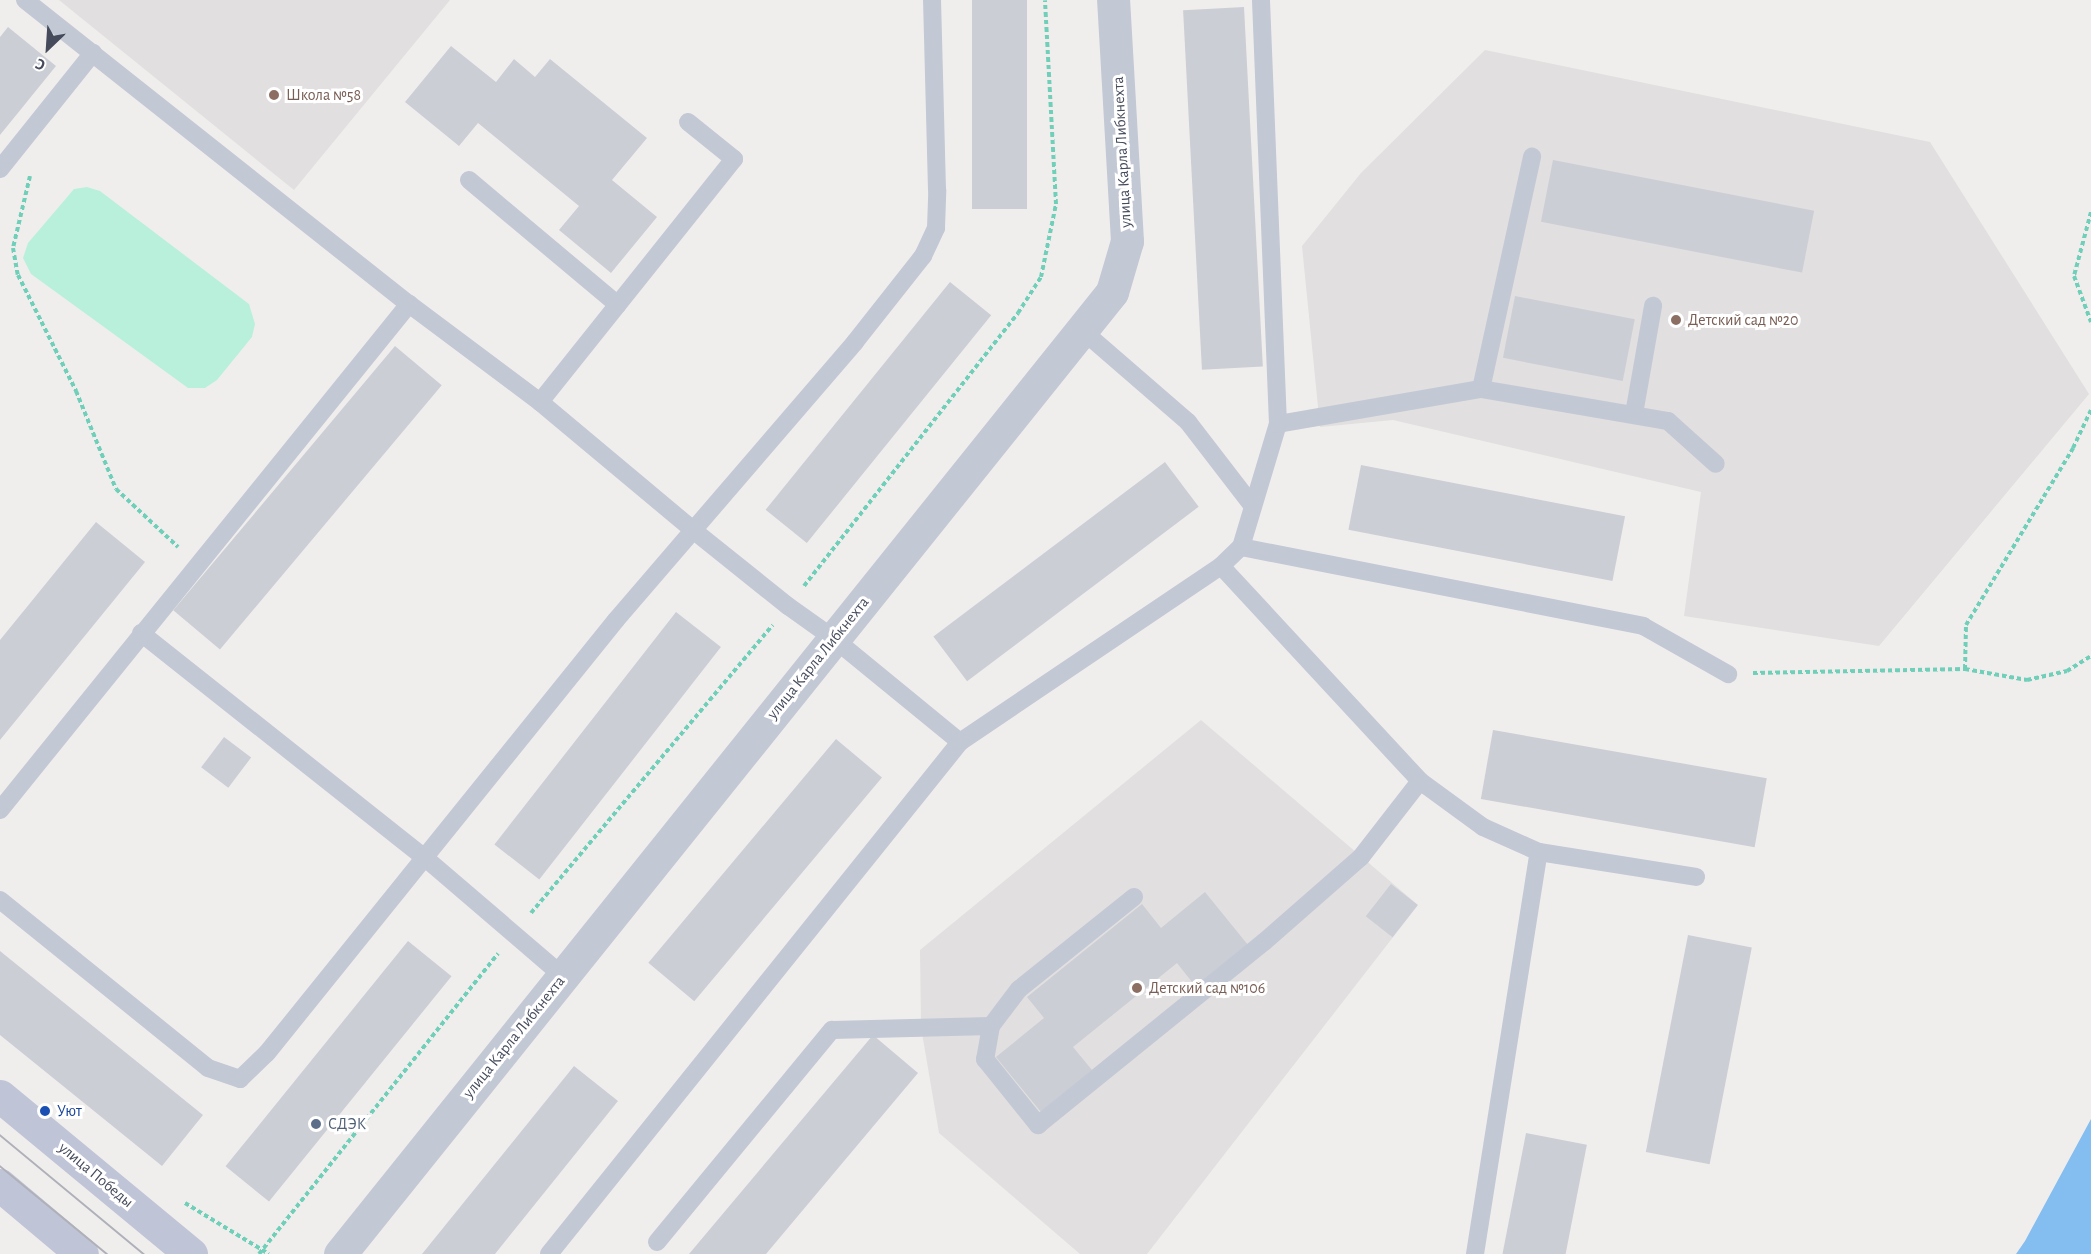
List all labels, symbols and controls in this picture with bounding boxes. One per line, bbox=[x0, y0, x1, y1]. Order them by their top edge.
north arrow bbox=[18, 18, 78, 78]
text: С bbox=[33, 55, 48, 73]
street label: улица Карла Либкнехта bbox=[1108, 76, 1136, 228]
place label: Школа №58 bbox=[286, 85, 361, 105]
marker: Школа №58 bbox=[267, 88, 281, 102]
place label: Детский сад №20 bbox=[1688, 310, 1798, 330]
marker: Детский сад №20 bbox=[1669, 313, 1683, 327]
street label: улица Карла Либкнехта bbox=[763, 593, 873, 723]
street label: улица Карла Либкнехта bbox=[459, 972, 569, 1102]
place label: Детский сад №106 bbox=[1149, 978, 1265, 998]
marker: Детский сад №106 bbox=[1130, 981, 1144, 995]
place label: Уют bbox=[57, 1101, 82, 1121]
marker: Уют bbox=[38, 1104, 52, 1118]
place label: СДЭК bbox=[328, 1114, 366, 1134]
marker: СДЭК bbox=[309, 1117, 323, 1131]
street label: улица Победы bbox=[55, 1138, 137, 1212]

